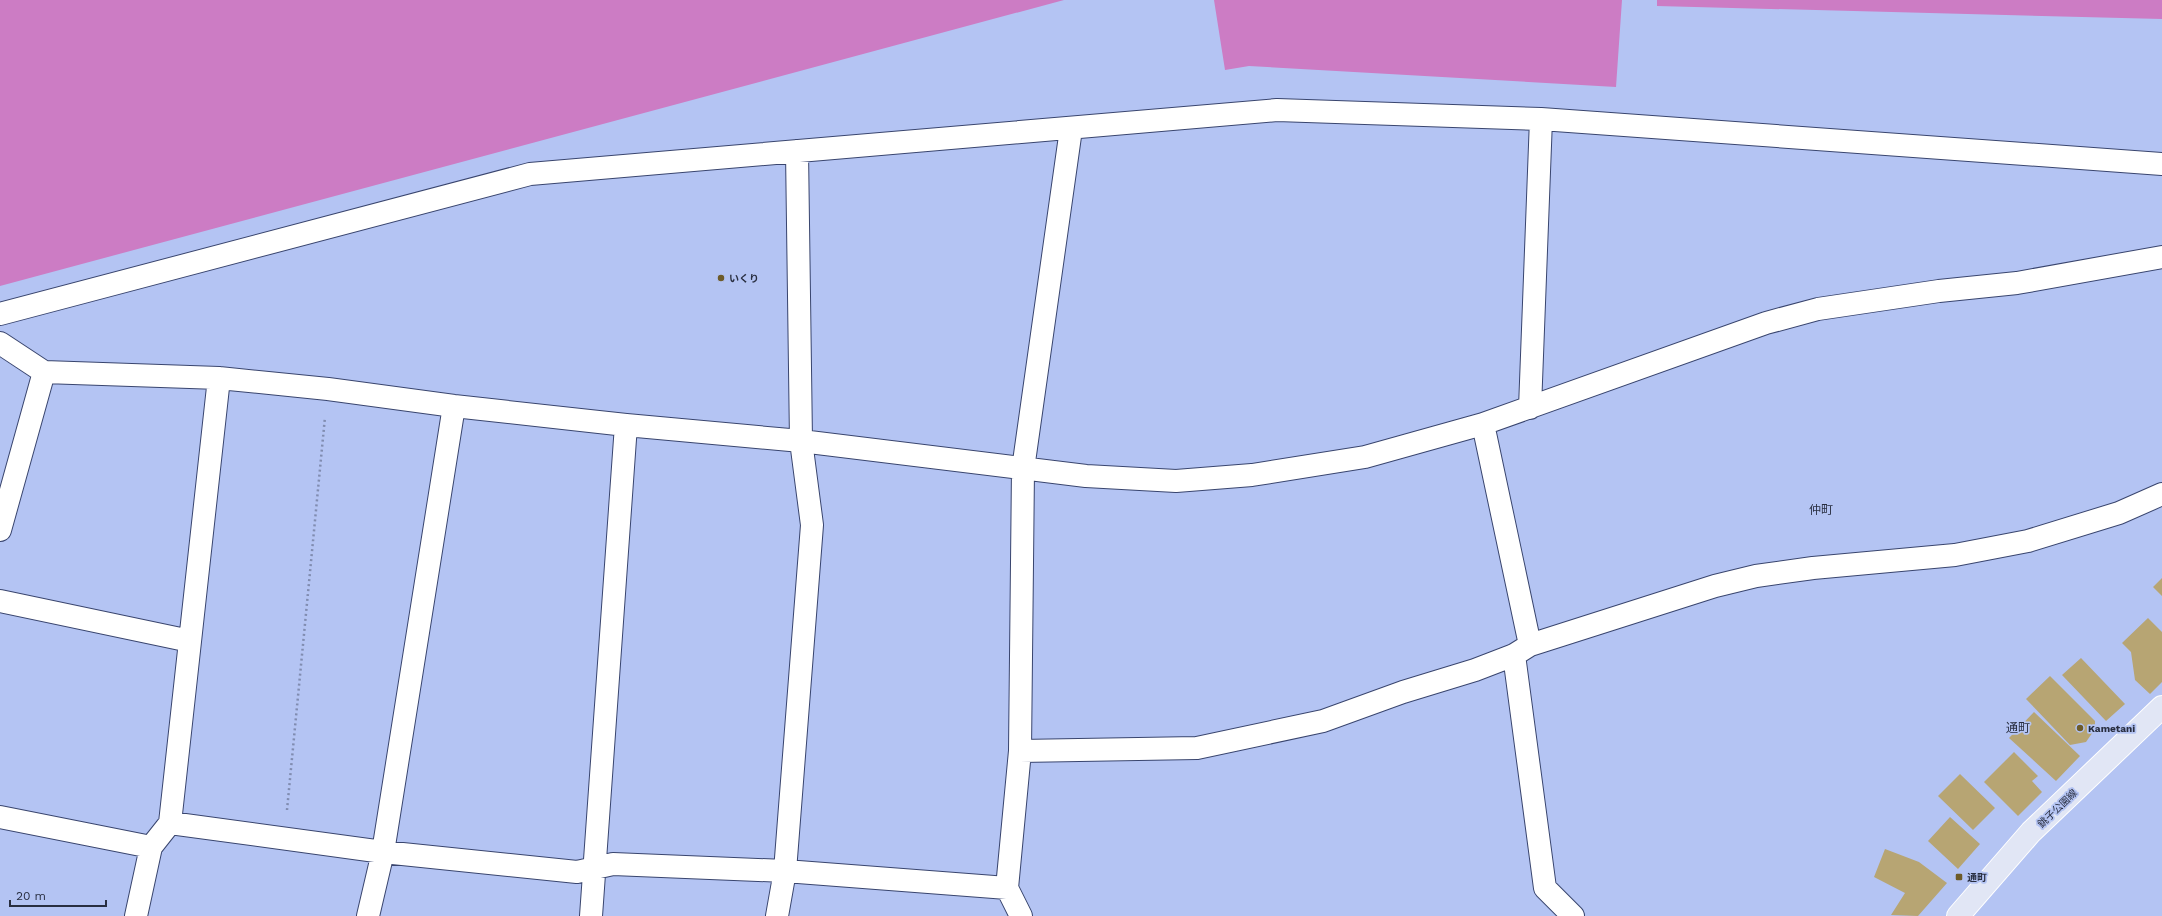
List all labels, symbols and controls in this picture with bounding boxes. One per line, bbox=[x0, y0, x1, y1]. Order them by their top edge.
marker: いくり bbox=[716, 273, 726, 283]
place label: いくり bbox=[729, 273, 759, 284]
district label: 仲町 bbox=[1809, 503, 1833, 517]
district label: 通町 bbox=[2006, 721, 2030, 735]
marker: Kametani bbox=[2075, 723, 2085, 733]
place label: Kametani bbox=[2088, 723, 2135, 734]
street label: 銚子公園線 bbox=[2036, 787, 2079, 830]
marker: 通町 bbox=[1954, 872, 1964, 882]
place label: 通町 bbox=[1967, 872, 1987, 883]
scale bar bbox=[10, 882, 106, 908]
text: 20 m bbox=[16, 889, 46, 903]

